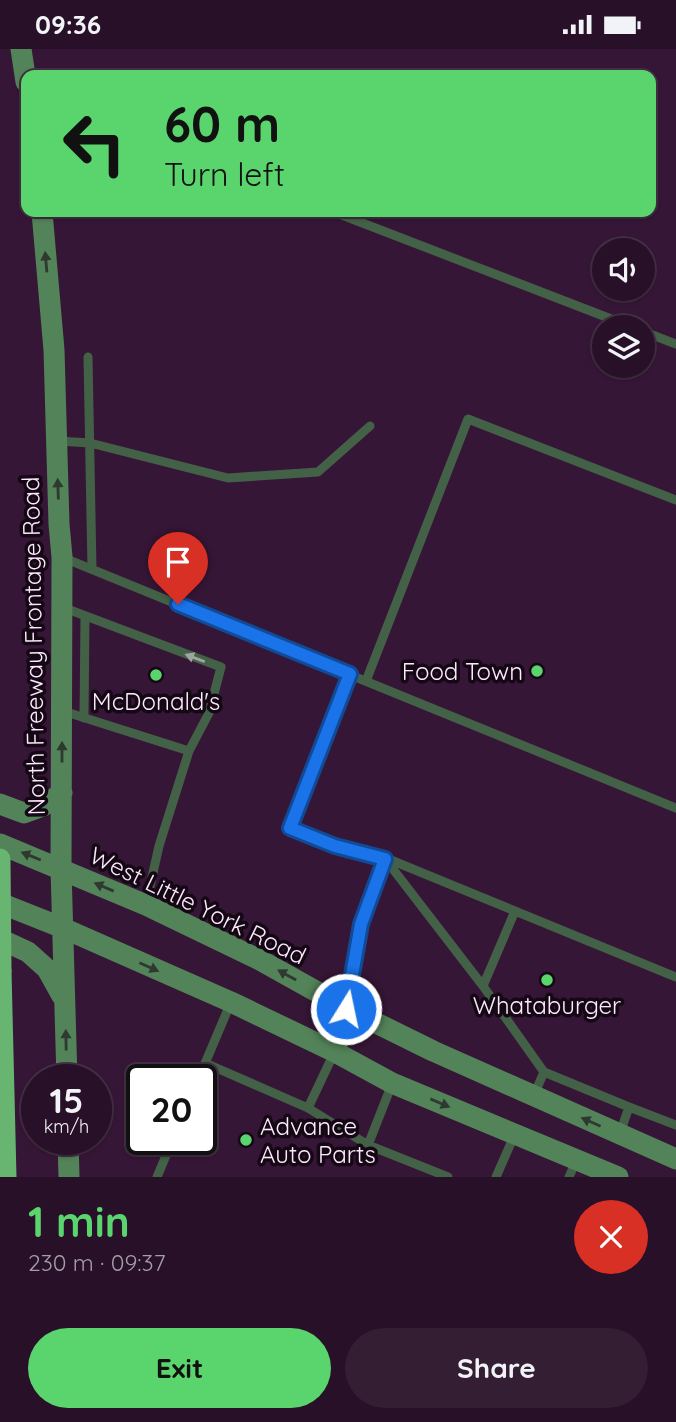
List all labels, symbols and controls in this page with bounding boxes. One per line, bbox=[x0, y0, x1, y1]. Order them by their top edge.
text: 09:36 bbox=[35, 8, 101, 41]
text: 60 m bbox=[164, 93, 280, 154]
icon: left bbox=[49, 98, 140, 189]
text: Turn left bbox=[164, 154, 285, 194]
map controls bbox=[592, 238, 655, 378]
button: sound bbox=[592, 238, 655, 301]
one-way arrow bbox=[40, 251, 51, 273]
button: layers bbox=[592, 315, 655, 378]
street label: North Freeway Frontage Road bbox=[15, 476, 51, 816]
one-way arrow bbox=[52, 478, 63, 500]
pin bbox=[148, 532, 208, 604]
icon: arrive bbox=[159, 543, 197, 581]
one-way arrow bbox=[185, 652, 206, 663]
place label: Food Town bbox=[402, 656, 523, 686]
marker: Food Town bbox=[529, 663, 545, 679]
marker: McDonald's bbox=[148, 667, 164, 683]
place label: McDonald's bbox=[92, 686, 220, 716]
one-way arrow bbox=[56, 740, 68, 762]
street label: West Little York Road bbox=[85, 840, 311, 970]
one-way arrow bbox=[20, 851, 41, 862]
one-way arrow bbox=[93, 881, 114, 892]
one-way arrow bbox=[139, 961, 159, 973]
one-way arrow bbox=[277, 969, 297, 981]
position arrow bbox=[309, 972, 383, 1046]
marker: Whataburger bbox=[539, 972, 555, 988]
place label: Whataburger bbox=[473, 990, 621, 1020]
one-way arrow bbox=[60, 1029, 72, 1051]
speed limit sign: 20 bbox=[126, 1064, 217, 1155]
text: 15 bbox=[50, 1078, 83, 1122]
one-way arrow bbox=[430, 1098, 451, 1109]
place label: Advance Auto Parts bbox=[260, 1111, 376, 1169]
text: km/h bbox=[44, 1115, 89, 1138]
one-way arrow bbox=[581, 1116, 601, 1128]
marker: Advance Auto Parts bbox=[238, 1132, 254, 1148]
text: 1 min bbox=[28, 1195, 130, 1248]
button: close bbox=[574, 1200, 648, 1274]
text: 230 m · 09:37 bbox=[28, 1248, 165, 1277]
button: Exit bbox=[28, 1328, 331, 1408]
button: Share bbox=[345, 1328, 648, 1408]

